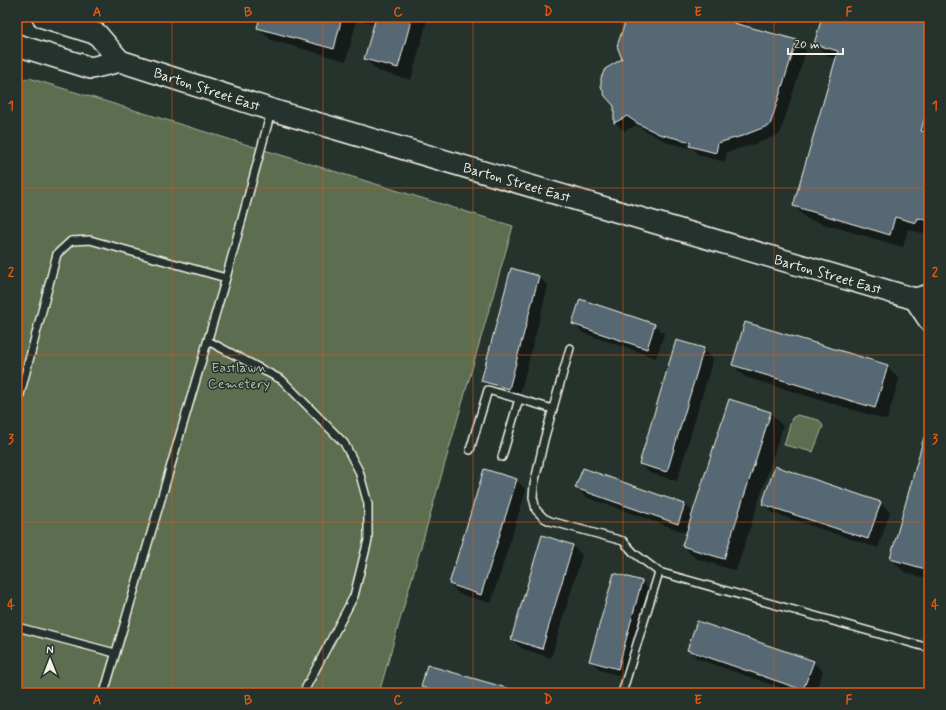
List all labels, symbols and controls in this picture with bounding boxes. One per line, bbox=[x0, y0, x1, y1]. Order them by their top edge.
text: A bbox=[93, 4, 101, 21]
text: B bbox=[244, 4, 253, 21]
text: C bbox=[393, 4, 403, 21]
text: D bbox=[544, 4, 553, 21]
text: E bbox=[694, 4, 702, 21]
text: F bbox=[846, 4, 853, 21]
scale bar bbox=[788, 30, 843, 56]
text: 20 m bbox=[794, 37, 820, 53]
street label: Barton Street East bbox=[151, 64, 263, 116]
text: 1 bbox=[8, 98, 14, 115]
text: 1 bbox=[932, 98, 938, 115]
street label: Barton Street East bbox=[461, 159, 573, 207]
street label: Barton Street East bbox=[772, 251, 884, 299]
text: 2 bbox=[8, 264, 15, 281]
text: 2 bbox=[932, 264, 939, 281]
park label: Eastlawn Cemetery bbox=[208, 359, 270, 393]
text: 3 bbox=[8, 431, 14, 448]
text: 3 bbox=[932, 431, 938, 448]
text: 4 bbox=[7, 597, 15, 614]
text: 4 bbox=[931, 597, 939, 614]
north arrow bbox=[30, 640, 70, 680]
text: N bbox=[46, 644, 54, 658]
text: A bbox=[93, 692, 101, 709]
text: B bbox=[244, 692, 253, 709]
text: C bbox=[393, 692, 403, 709]
text: D bbox=[544, 692, 553, 709]
text: E bbox=[694, 692, 702, 709]
text: F bbox=[846, 692, 853, 709]

